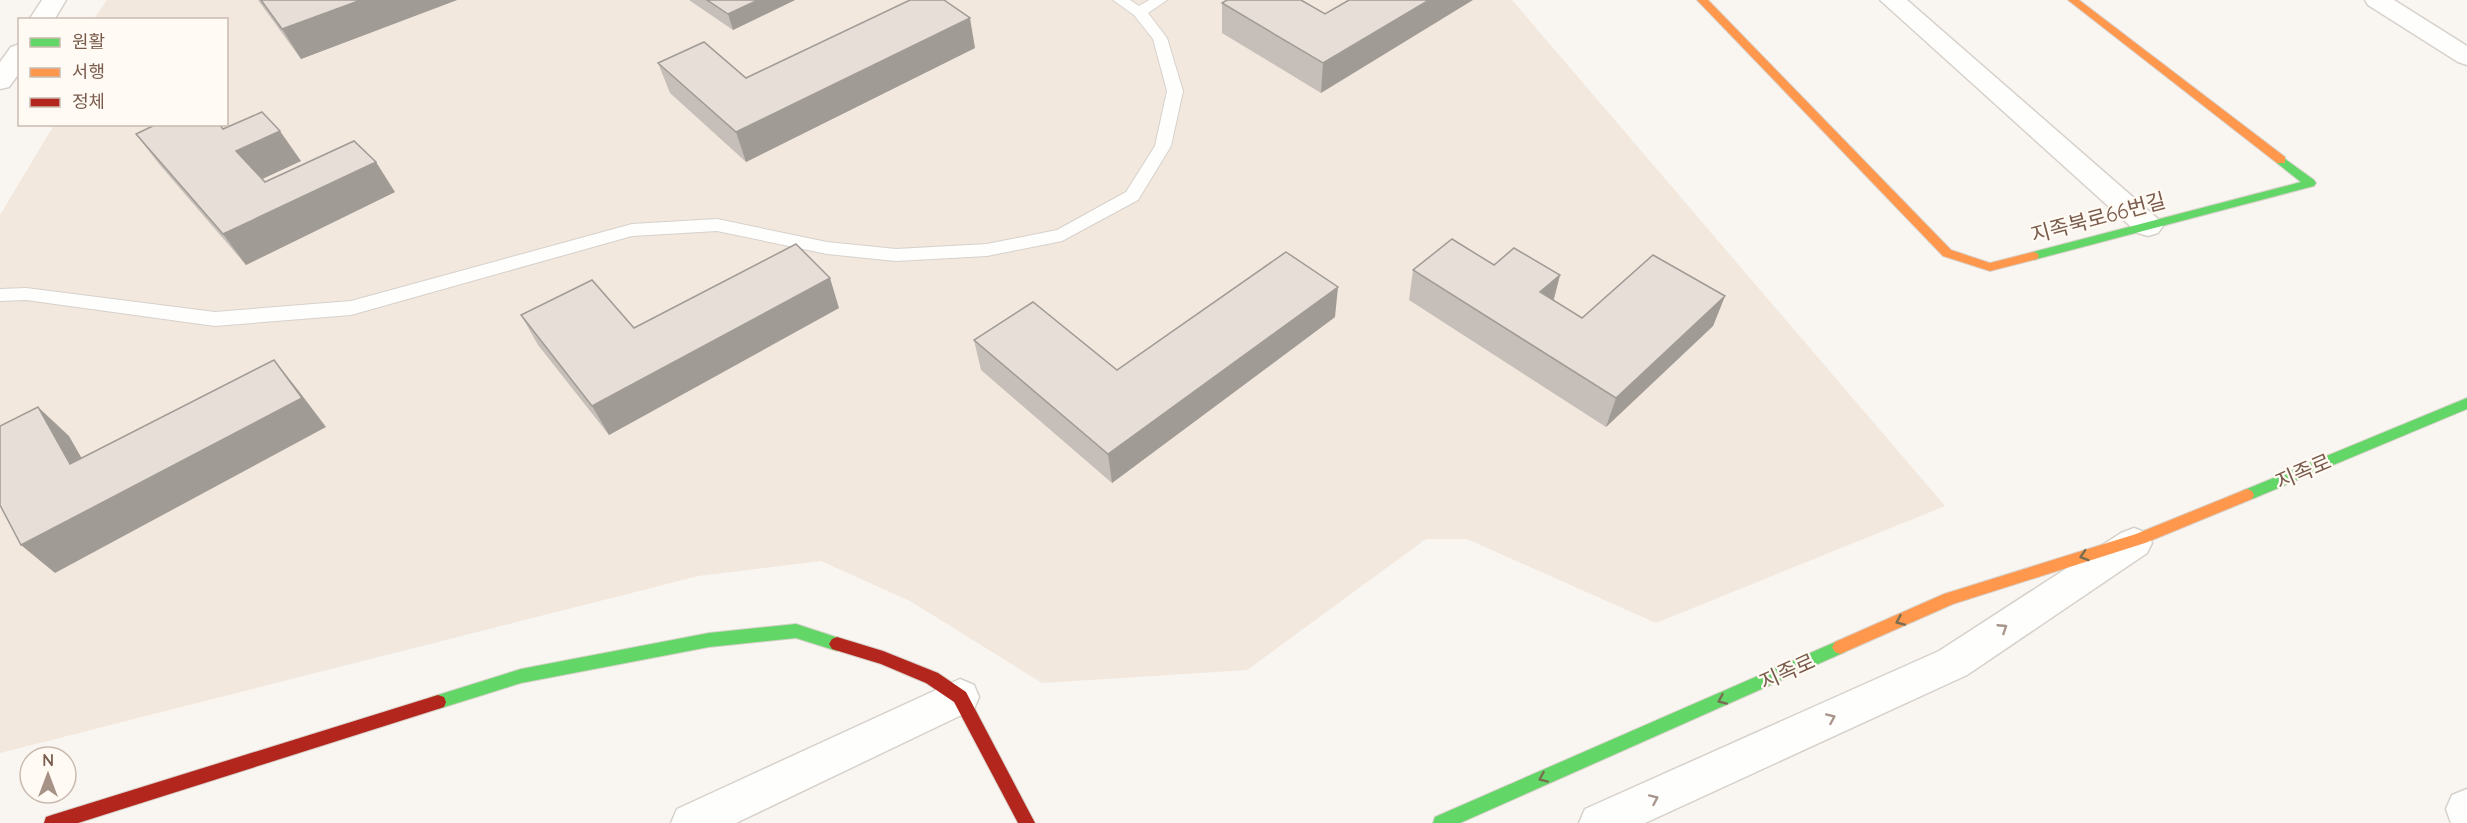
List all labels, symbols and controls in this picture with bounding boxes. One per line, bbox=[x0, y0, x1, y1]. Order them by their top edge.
legend bbox=[18, 18, 228, 126]
text: 원활 bbox=[72, 30, 105, 53]
text: 서행 bbox=[72, 60, 105, 83]
text: 정체 bbox=[72, 90, 105, 113]
street label: 지족북로66번길 bbox=[2028, 187, 2168, 247]
street label: 지족로 bbox=[2271, 448, 2335, 494]
one-way arrow bbox=[2079, 549, 2090, 562]
one-way arrow bbox=[1896, 614, 1907, 626]
one-way arrow bbox=[1997, 623, 2007, 635]
street label: 지족로 bbox=[1755, 647, 1819, 695]
one-way arrow bbox=[1717, 692, 1728, 704]
one-way arrow bbox=[1825, 713, 1836, 725]
north arrow bbox=[18, 745, 78, 805]
text: N bbox=[42, 750, 54, 770]
one-way arrow bbox=[1539, 771, 1550, 783]
one-way arrow bbox=[1647, 794, 1658, 806]

